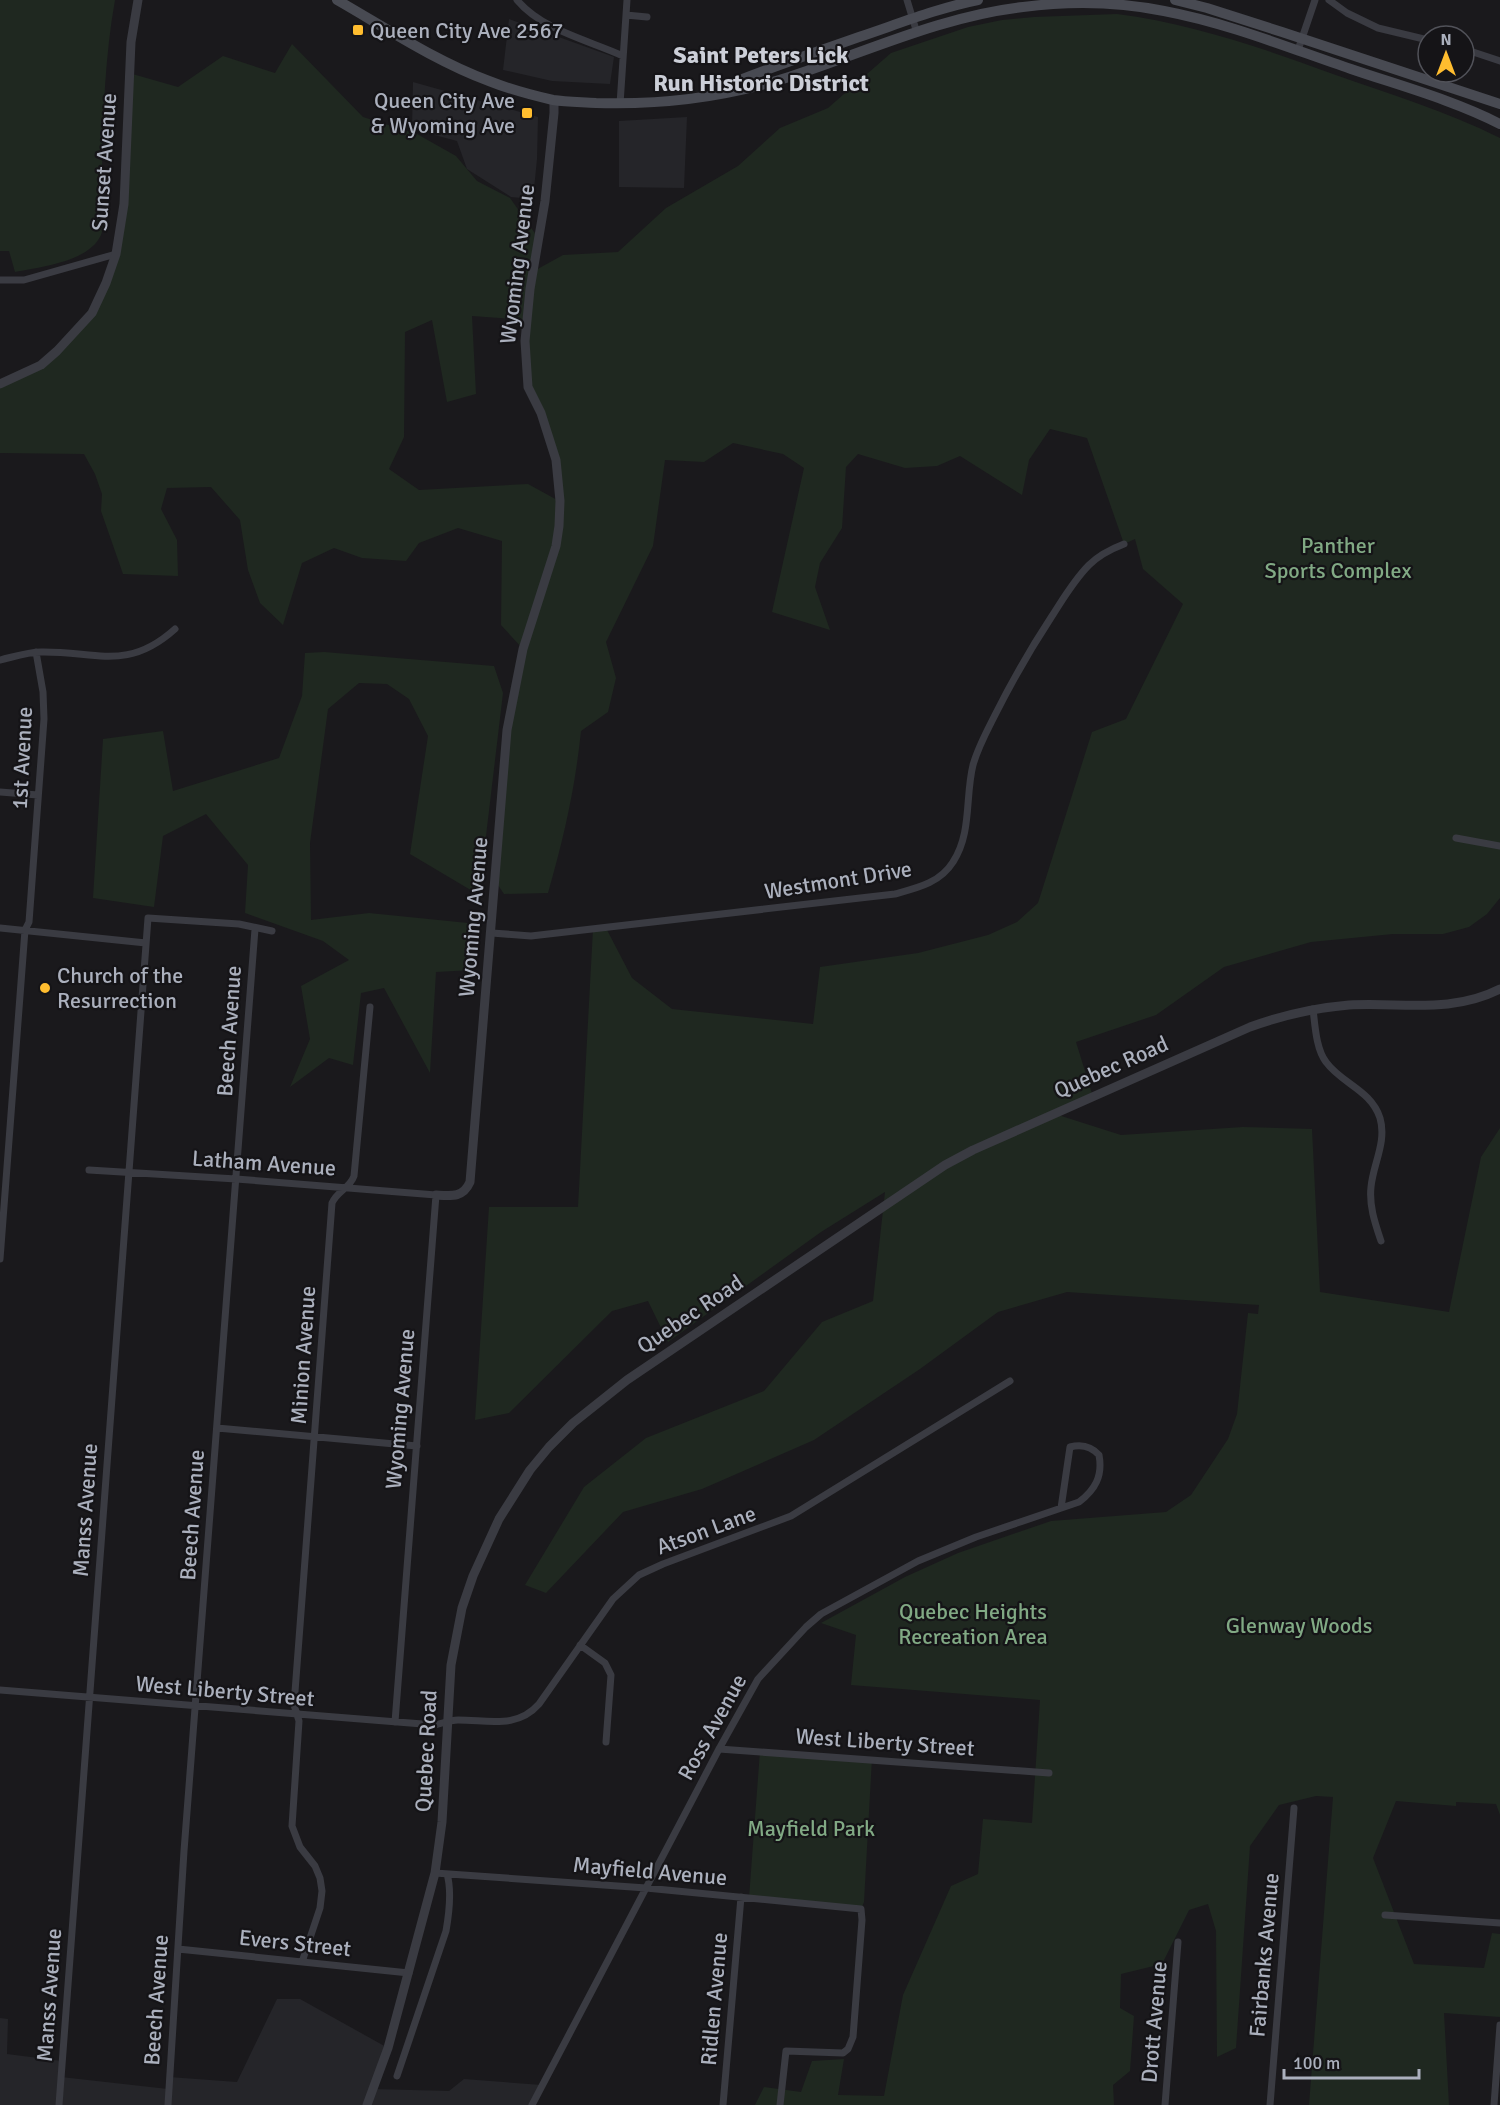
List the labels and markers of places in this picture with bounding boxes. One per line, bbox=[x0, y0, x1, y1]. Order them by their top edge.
place label: Queen City Ave 2567 bbox=[370, 17, 563, 44]
marker: Queen City Ave 2567 bbox=[351, 23, 365, 37]
place label: Queen City Ave & Wyoming Ave bbox=[371, 87, 515, 139]
marker: Queen City Ave & Wyoming Ave bbox=[520, 106, 534, 120]
place label: Church of the Resurrection bbox=[57, 962, 183, 1014]
marker: Church of the Resurrection bbox=[38, 981, 52, 995]

